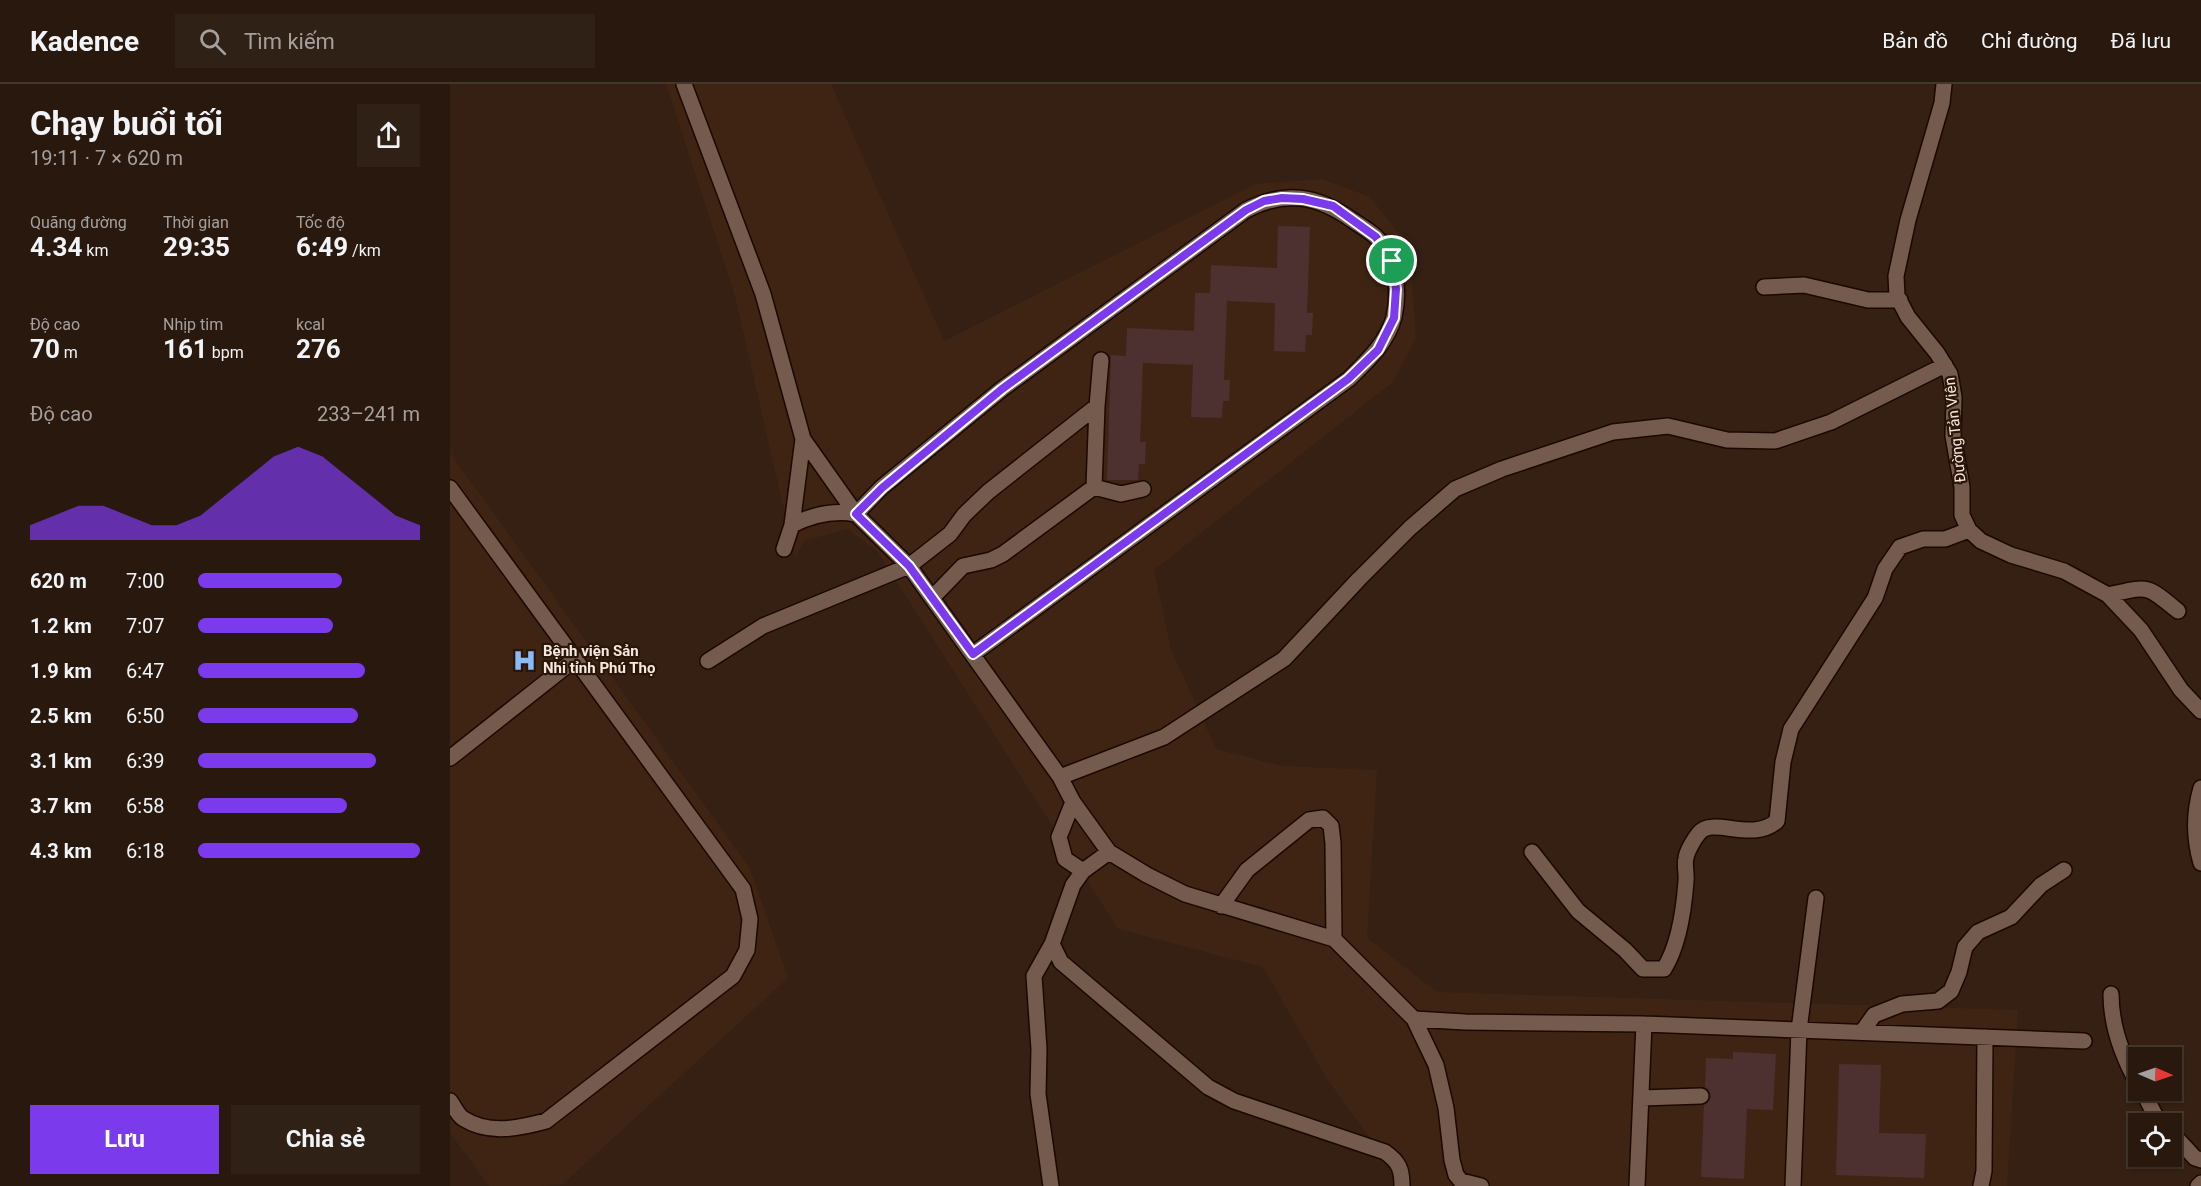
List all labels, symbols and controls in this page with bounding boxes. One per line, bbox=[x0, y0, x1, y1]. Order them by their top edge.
search box bbox=[175, 14, 595, 68]
text: Kadence bbox=[30, 25, 139, 58]
icon: search bbox=[196, 25, 229, 58]
text: Tìm kiếm bbox=[244, 29, 335, 54]
text: Bản đồ bbox=[1882, 29, 1948, 53]
text: Chỉ đường bbox=[1981, 29, 2078, 53]
text: Đã lưu bbox=[2111, 29, 2171, 53]
text: Chạy buổi tối bbox=[30, 104, 223, 143]
button: share bbox=[357, 104, 420, 167]
text: 19:11 · 7 × 620 m bbox=[30, 146, 183, 170]
text: Quãng đường bbox=[30, 213, 127, 232]
text: Thời gian bbox=[163, 213, 229, 232]
text: Tốc độ bbox=[296, 213, 345, 232]
text: 4.34 bbox=[30, 232, 82, 262]
text: 29:35 bbox=[163, 232, 230, 262]
text: 6:49 bbox=[296, 232, 348, 262]
pin bbox=[1366, 235, 1417, 286]
text: km bbox=[82, 241, 108, 260]
text: /km bbox=[348, 241, 381, 260]
icon: arrive bbox=[1375, 244, 1408, 277]
text: Độ cao bbox=[30, 315, 80, 334]
text: Nhịp tim bbox=[163, 315, 223, 334]
text: kcal bbox=[296, 315, 325, 334]
text: 70 bbox=[30, 334, 60, 364]
text: 161 bbox=[163, 334, 208, 364]
text: 276 bbox=[296, 334, 341, 364]
text: m bbox=[60, 343, 78, 362]
text: bpm bbox=[208, 343, 244, 362]
street label: Đường Tản Viên bbox=[1941, 376, 1969, 484]
text: Độ cao bbox=[30, 402, 93, 426]
text: 233–241 m bbox=[317, 402, 420, 426]
text: 620 m bbox=[30, 569, 87, 593]
text: 7:00 bbox=[126, 569, 165, 593]
text: 1.2 km bbox=[30, 614, 92, 638]
text: 7:07 bbox=[126, 614, 165, 638]
place label: Bệnh viện Sản Nhi tỉnh Phú Thọ bbox=[543, 642, 655, 677]
hospital icon: Bệnh viện Sản Nhi tỉnh Phú Thọ bbox=[512, 647, 538, 673]
text: 1.9 km bbox=[30, 659, 92, 683]
text: 6:47 bbox=[126, 659, 165, 683]
text: 2.5 km bbox=[30, 704, 92, 728]
text: 6:50 bbox=[126, 704, 165, 728]
text: 3.1 km bbox=[30, 749, 92, 773]
text: 6:39 bbox=[126, 749, 165, 773]
text: 3.7 km bbox=[30, 794, 92, 818]
text: 6:58 bbox=[126, 794, 165, 818]
text: 4.3 km bbox=[30, 839, 92, 863]
text: 6:18 bbox=[126, 839, 165, 863]
north arrow bbox=[2128, 1047, 2182, 1101]
map controls bbox=[2128, 1047, 2182, 1167]
button: Lưu bbox=[30, 1105, 219, 1174]
button: Chia sẻ bbox=[231, 1105, 420, 1174]
button: locate bbox=[2128, 1113, 2182, 1167]

